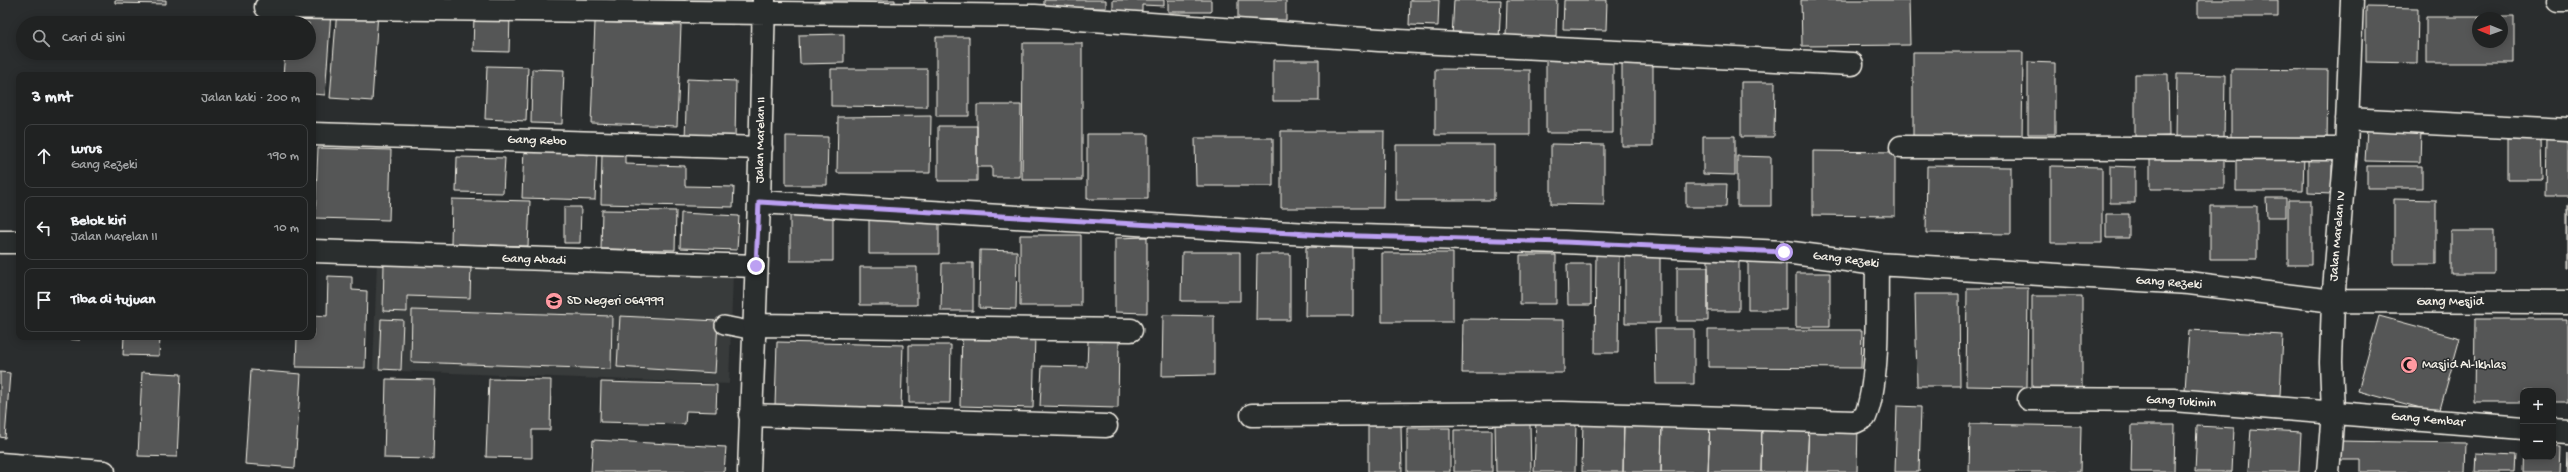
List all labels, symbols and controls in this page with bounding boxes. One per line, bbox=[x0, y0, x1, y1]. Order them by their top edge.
north arrow bbox=[2472, 12, 2508, 48]
search box bbox=[16, 16, 316, 60]
icon: search bbox=[30, 27, 52, 49]
text: Cari di sini bbox=[62, 29, 125, 47]
text: 3 mnt bbox=[32, 88, 72, 108]
text: Jalan kaki · 200 m bbox=[201, 91, 300, 106]
street label: Jalan Marelan II bbox=[753, 97, 769, 183]
street label: Gang Rebo bbox=[507, 132, 567, 150]
text: Lurus bbox=[71, 140, 101, 158]
icon: ahead bbox=[33, 145, 55, 167]
text: 190 m bbox=[268, 149, 299, 164]
text: Gang Rezeki bbox=[71, 158, 138, 173]
street label: Jalan Marelan IV bbox=[2327, 190, 2349, 282]
text: Belok kiri bbox=[71, 212, 126, 230]
icon: left bbox=[33, 217, 55, 239]
text: 10 m bbox=[274, 221, 299, 236]
text: Jalan Marelan II bbox=[71, 230, 158, 245]
route start bbox=[1775, 243, 1793, 261]
street label: Gang Rezeki bbox=[1812, 248, 1880, 272]
street label: Gang Abadi bbox=[502, 251, 567, 269]
route end bbox=[747, 257, 765, 275]
street label: Gang Rezeki bbox=[2135, 273, 2203, 293]
icon: arrive bbox=[33, 289, 55, 311]
text: Tiba di tujuan bbox=[71, 291, 155, 309]
school or university icon: SD Negeri 064999 bbox=[544, 291, 564, 311]
place label: SD Negeri 064999 bbox=[567, 294, 665, 309]
street label: Gang Mesjid bbox=[2417, 295, 2485, 310]
mosque icon: Masjid Al-Ikhlas bbox=[2399, 355, 2419, 375]
place label: Masjid Al-Ikhlas bbox=[2422, 358, 2507, 373]
map controls bbox=[2520, 388, 2556, 460]
button: + bbox=[2520, 388, 2556, 424]
street label: Gang Tukimin bbox=[2146, 393, 2217, 411]
street label: Gang Kembar bbox=[2391, 409, 2467, 431]
button: − bbox=[2520, 424, 2556, 460]

